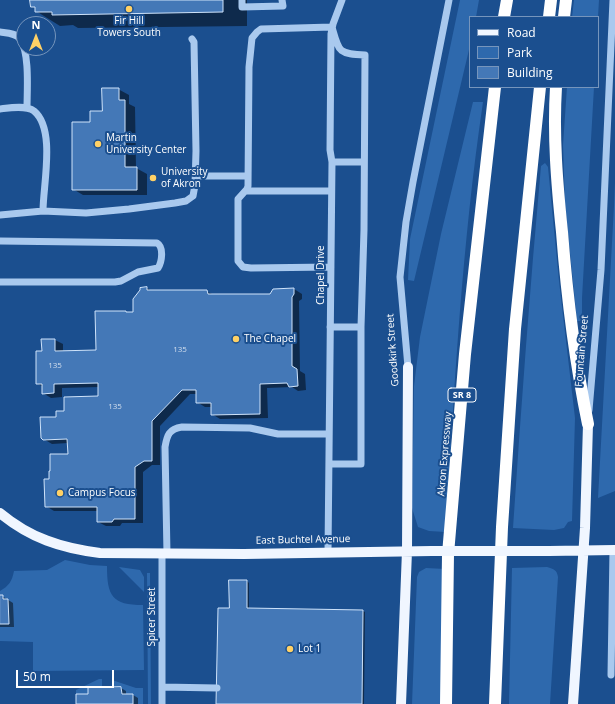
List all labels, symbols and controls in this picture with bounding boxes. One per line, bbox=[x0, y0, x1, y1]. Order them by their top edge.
marker: Fir Hill Towers South bbox=[124, 4, 134, 14]
place label: Fir Hill Towers South bbox=[97, 15, 161, 38]
north arrow bbox=[16, 16, 56, 56]
legend bbox=[469, 16, 599, 88]
text: N bbox=[32, 17, 40, 32]
text: Road bbox=[507, 24, 536, 41]
text: Park bbox=[507, 44, 532, 61]
text: Building bbox=[507, 64, 552, 81]
place label: Martin University Center bbox=[106, 132, 186, 156]
marker: Martin University Center bbox=[93, 139, 103, 149]
place label: University of Akron bbox=[161, 166, 208, 190]
marker: University of Akron bbox=[148, 173, 158, 183]
street label: Chapel Drive bbox=[315, 245, 327, 305]
street label: Goodkirk Street bbox=[384, 313, 402, 387]
street label: Fountain Street bbox=[573, 315, 591, 387]
place label: The Chapel bbox=[244, 333, 296, 345]
marker: The Chapel bbox=[231, 334, 241, 344]
house number: 135 bbox=[173, 345, 187, 355]
house number: 135 bbox=[48, 361, 62, 371]
road number: SR 8 bbox=[448, 388, 476, 402]
house number: 135 bbox=[108, 402, 122, 412]
street label: Akron Expressway bbox=[435, 411, 455, 497]
place label: Campus Focus bbox=[68, 487, 136, 499]
marker: Campus Focus bbox=[55, 488, 65, 498]
street label: East Buchtel Avenue bbox=[256, 533, 350, 547]
street label: Spicer Street bbox=[146, 587, 158, 647]
place label: Lot 1 bbox=[298, 643, 321, 655]
marker: Lot 1 bbox=[285, 644, 295, 654]
scale bar bbox=[18, 662, 116, 688]
text: 50 m bbox=[23, 668, 51, 685]

